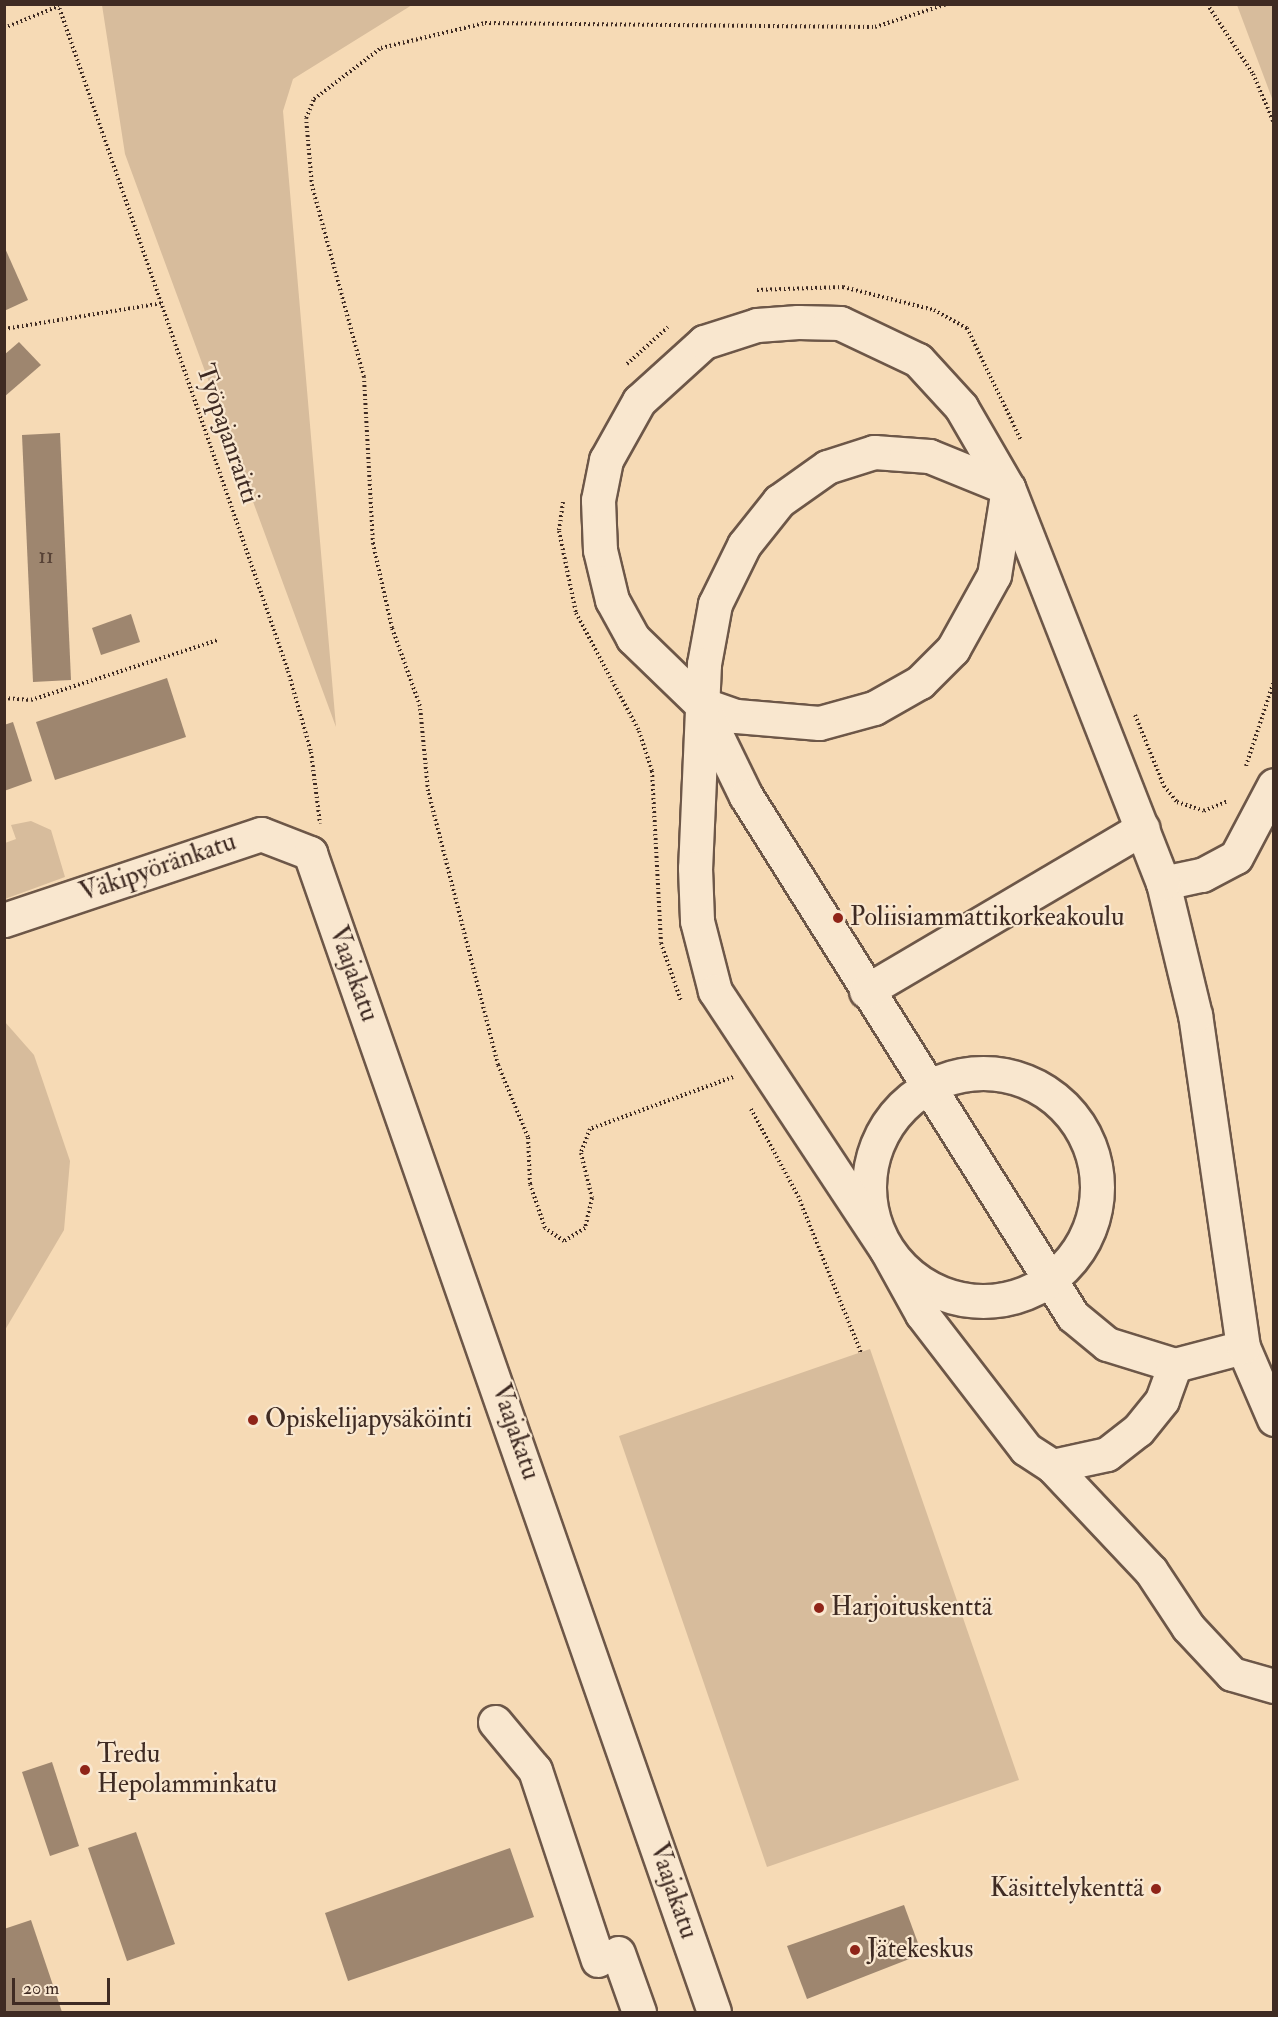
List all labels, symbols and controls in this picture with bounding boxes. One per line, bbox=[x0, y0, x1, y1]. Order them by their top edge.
street label: Työpajanraitti bbox=[189, 360, 265, 508]
house number: 11 bbox=[38, 544, 54, 570]
street label: Väkipyöränkatu bbox=[76, 827, 240, 909]
place label: Poliisiammattikorkeakoulu bbox=[850, 902, 1124, 934]
marker: Poliisiammattikorkeakoulu bbox=[831, 911, 845, 925]
street label: Vaajakatu bbox=[321, 922, 385, 1026]
street label: Vaajakatu bbox=[484, 1380, 546, 1484]
place label: Opiskelijapysäköinti bbox=[265, 1404, 472, 1436]
marker: Opiskelijapysäköinti bbox=[246, 1413, 260, 1427]
place label: Harjoituskenttä bbox=[831, 1592, 992, 1624]
marker: Harjoituskenttä bbox=[812, 1601, 826, 1615]
place label: Tredu Hepolamminkatu bbox=[97, 1739, 277, 1800]
marker: Tredu Hepolamminkatu bbox=[78, 1763, 92, 1777]
street label: Vaajakatu bbox=[642, 1839, 704, 1943]
place label: Käsittelykenttä bbox=[990, 1873, 1144, 1905]
marker: Käsittelykenttä bbox=[1149, 1882, 1163, 1896]
place label: Jätekeskus bbox=[867, 1934, 973, 1966]
marker: Jätekeskus bbox=[848, 1943, 862, 1957]
scale bar bbox=[15, 1966, 112, 2004]
text: 20 m bbox=[23, 1977, 59, 2000]

